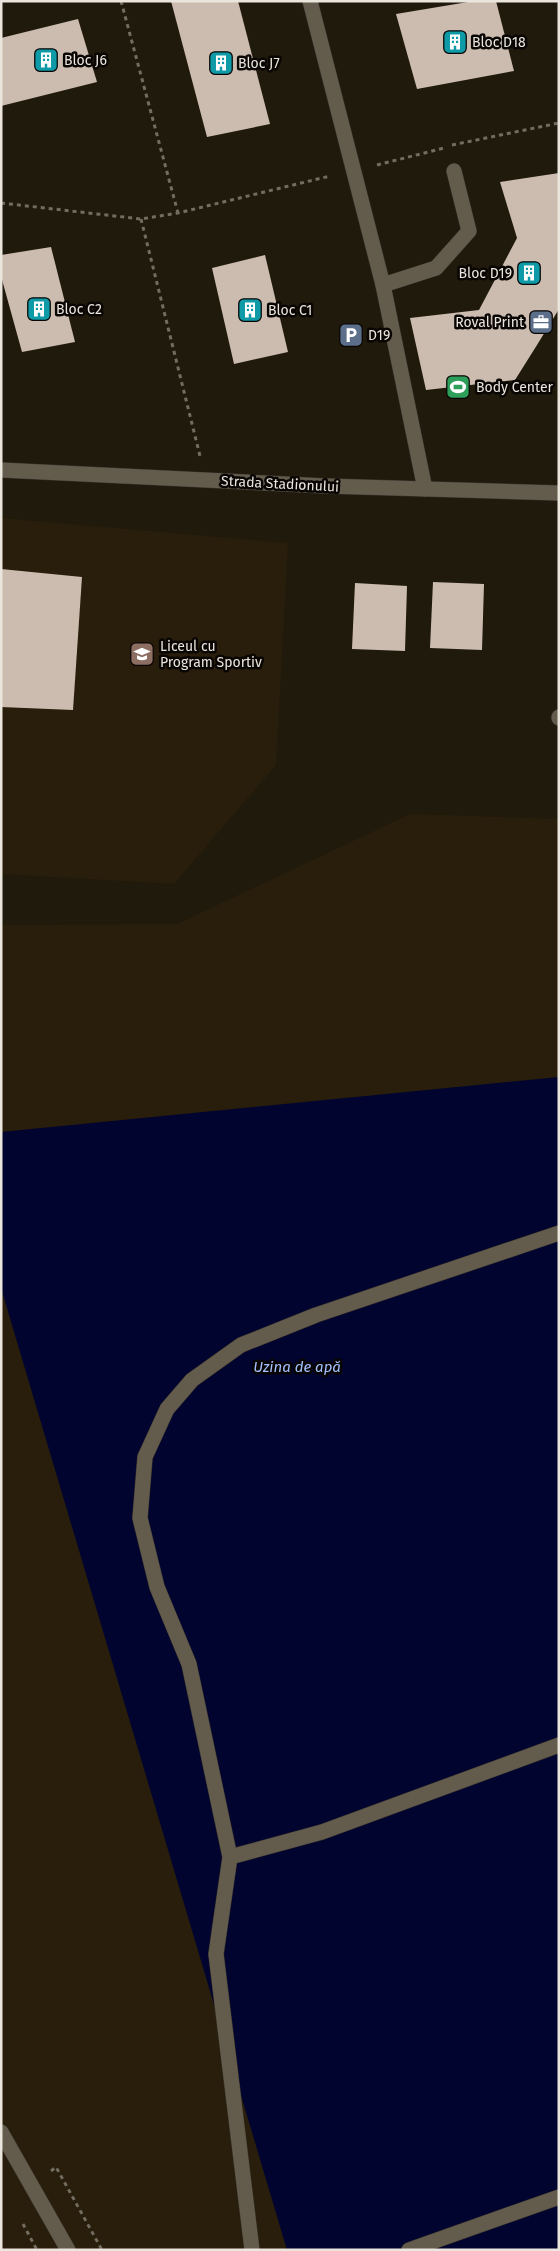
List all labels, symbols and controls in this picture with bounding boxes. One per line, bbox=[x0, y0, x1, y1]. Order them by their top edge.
building icon: Bloc D18 bbox=[442, 29, 468, 55]
place label: Bloc D18 bbox=[472, 34, 526, 51]
building icon: Bloc J6 bbox=[33, 47, 59, 73]
building icon: Bloc J7 bbox=[208, 50, 234, 76]
place label: Bloc J6 bbox=[64, 52, 107, 69]
place label: Bloc J7 bbox=[238, 55, 280, 72]
building icon: Bloc D19 bbox=[516, 260, 542, 286]
place label: Bloc D19 bbox=[459, 265, 512, 282]
building icon: Bloc C2 bbox=[26, 296, 52, 322]
building icon: Bloc C1 bbox=[237, 297, 263, 323]
place label: Bloc C2 bbox=[56, 301, 102, 318]
place label: Bloc C1 bbox=[268, 302, 312, 319]
office icon: Roval Print bbox=[528, 309, 554, 335]
place label: Roval Print bbox=[455, 314, 525, 331]
parking icon: D19 bbox=[338, 322, 364, 348]
place label: D19 bbox=[368, 327, 390, 344]
sports icon: Body Center bbox=[445, 374, 471, 400]
place label: Body Center bbox=[476, 379, 554, 396]
street label: Strada Stadionului bbox=[221, 472, 339, 496]
place label: Liceul cu Program Sportiv bbox=[160, 638, 262, 671]
school or university icon: Liceul cu Program Sportiv bbox=[129, 641, 155, 667]
water label: Uzina de apă bbox=[253, 1358, 341, 1376]

